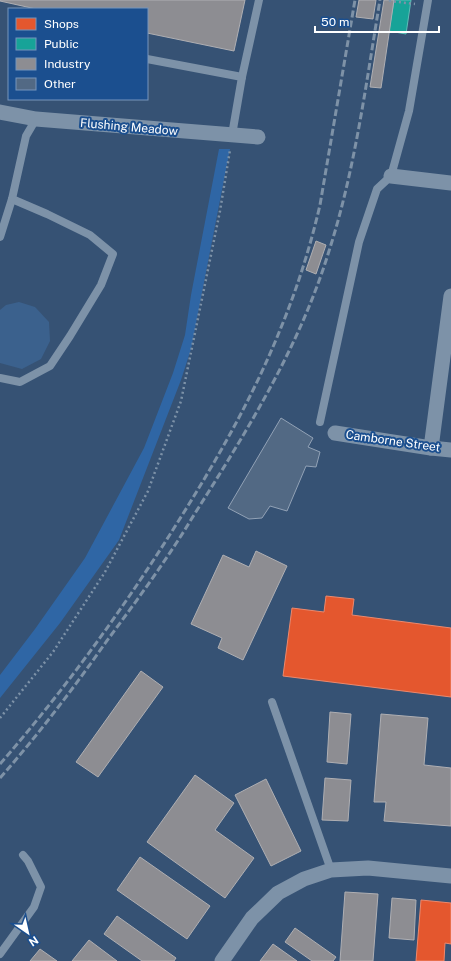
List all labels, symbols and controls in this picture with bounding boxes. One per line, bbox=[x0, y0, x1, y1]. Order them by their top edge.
legend bbox=[8, 8, 148, 100]
scale bar bbox=[315, 8, 439, 34]
text: 50 m bbox=[321, 15, 349, 29]
text: Shops bbox=[44, 17, 79, 31]
text: Public bbox=[44, 37, 79, 51]
text: Industry bbox=[44, 57, 91, 71]
text: Other bbox=[44, 77, 76, 91]
street label: Flushing Meadow bbox=[80, 116, 179, 138]
street label: Camborne Street bbox=[345, 427, 442, 455]
north arrow bbox=[8, 913, 48, 953]
text: N bbox=[27, 934, 41, 949]

